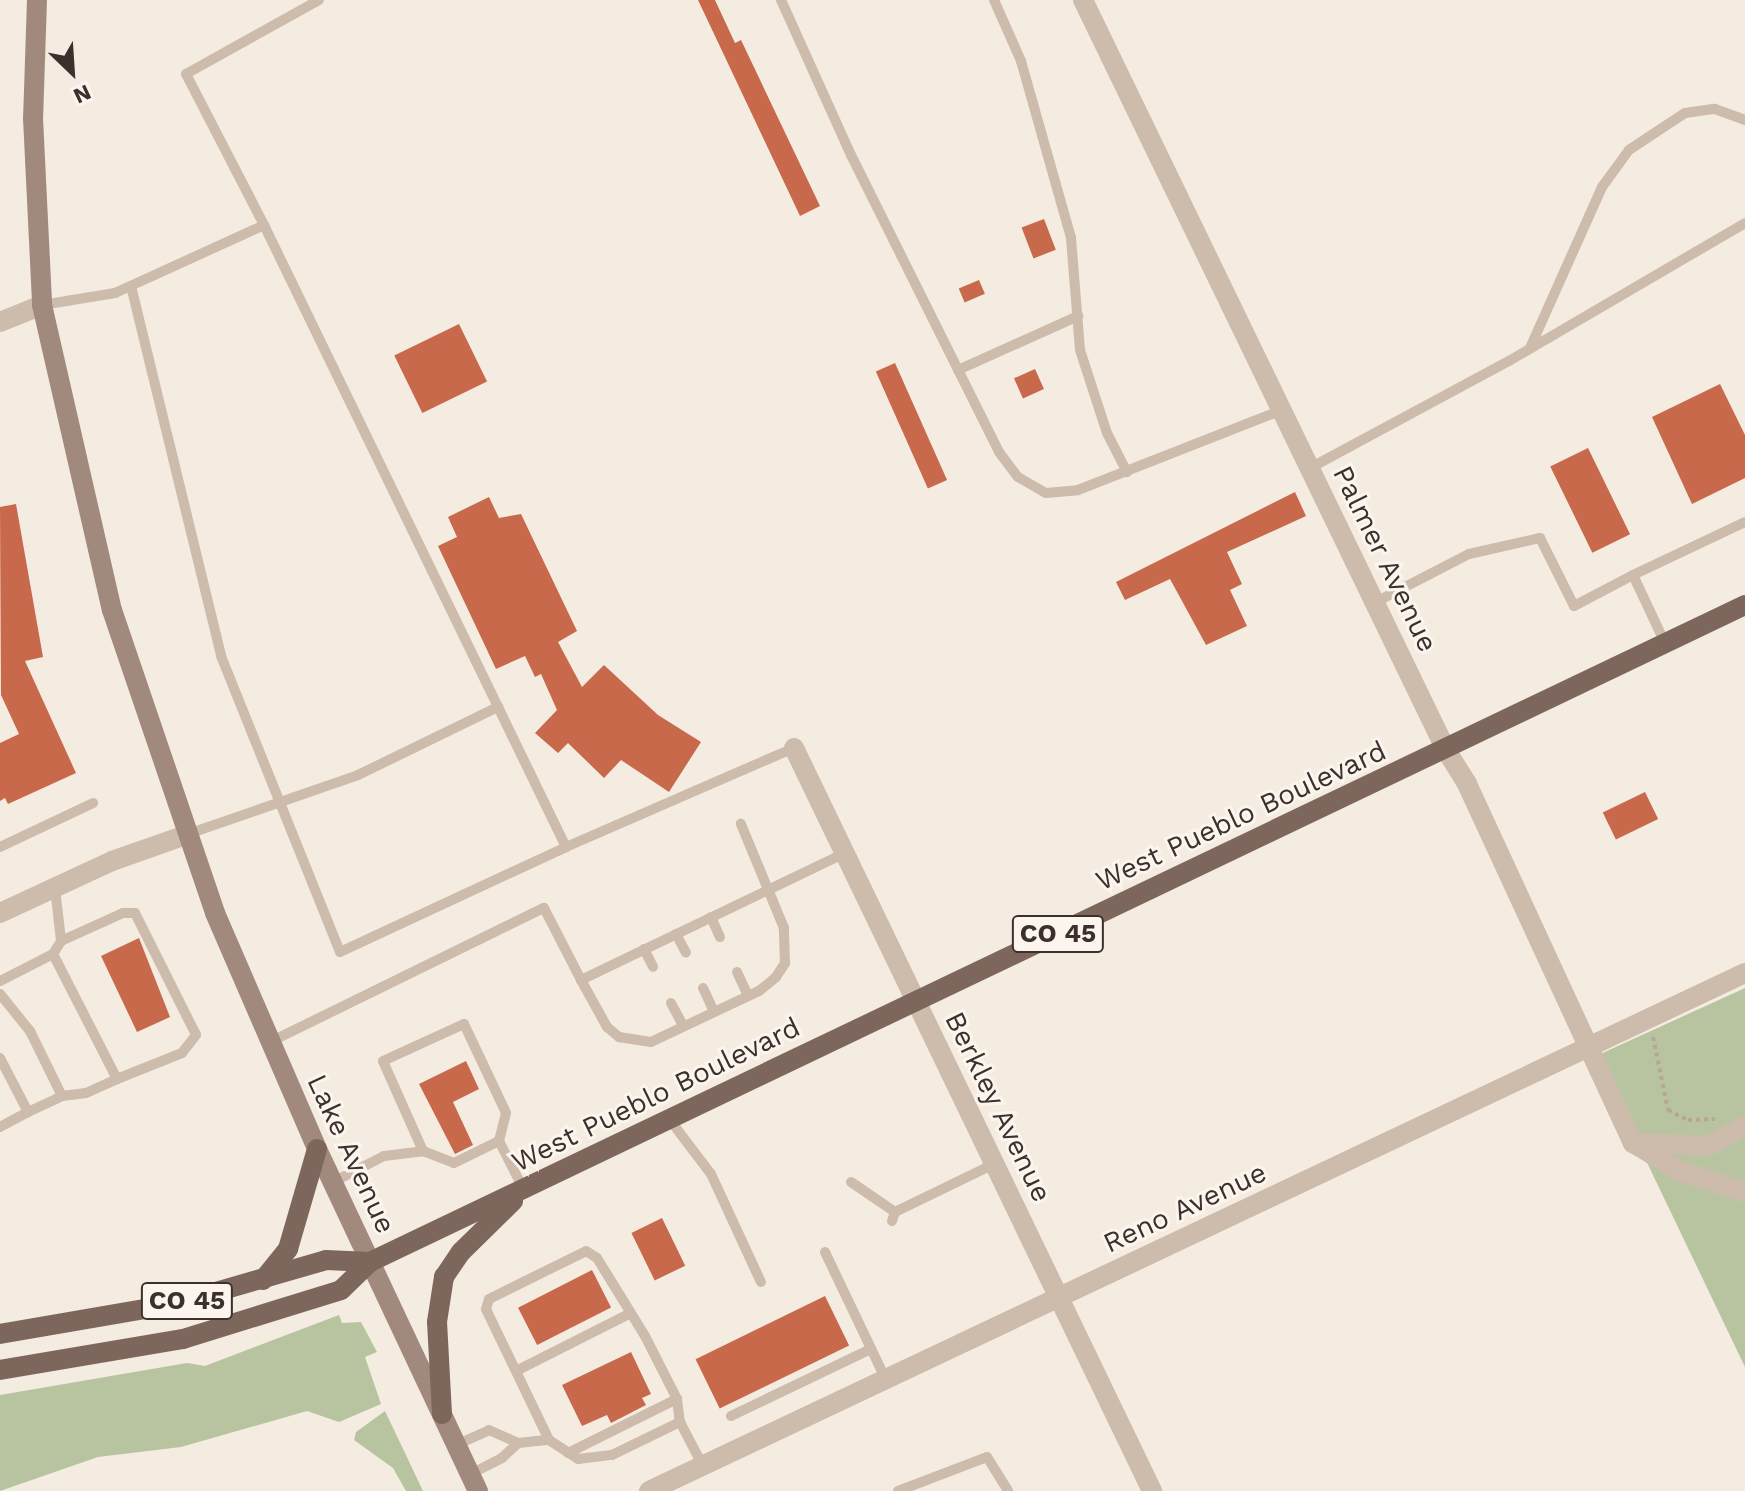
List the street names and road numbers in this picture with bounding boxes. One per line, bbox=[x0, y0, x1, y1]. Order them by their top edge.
street label: Palmer Avenue bbox=[1325, 460, 1445, 658]
street label: West Pueblo Boulevard bbox=[1091, 734, 1391, 898]
road number: CO 45 bbox=[1010, 912, 1106, 956]
street label: Berkley Avenue bbox=[937, 1006, 1059, 1208]
street label: West Pueblo Boulevard bbox=[506, 1011, 806, 1179]
street label: Lake Avenue bbox=[299, 1069, 403, 1239]
street label: Reno Avenue bbox=[1098, 1155, 1272, 1261]
road number: CO 45 bbox=[139, 1279, 235, 1323]

